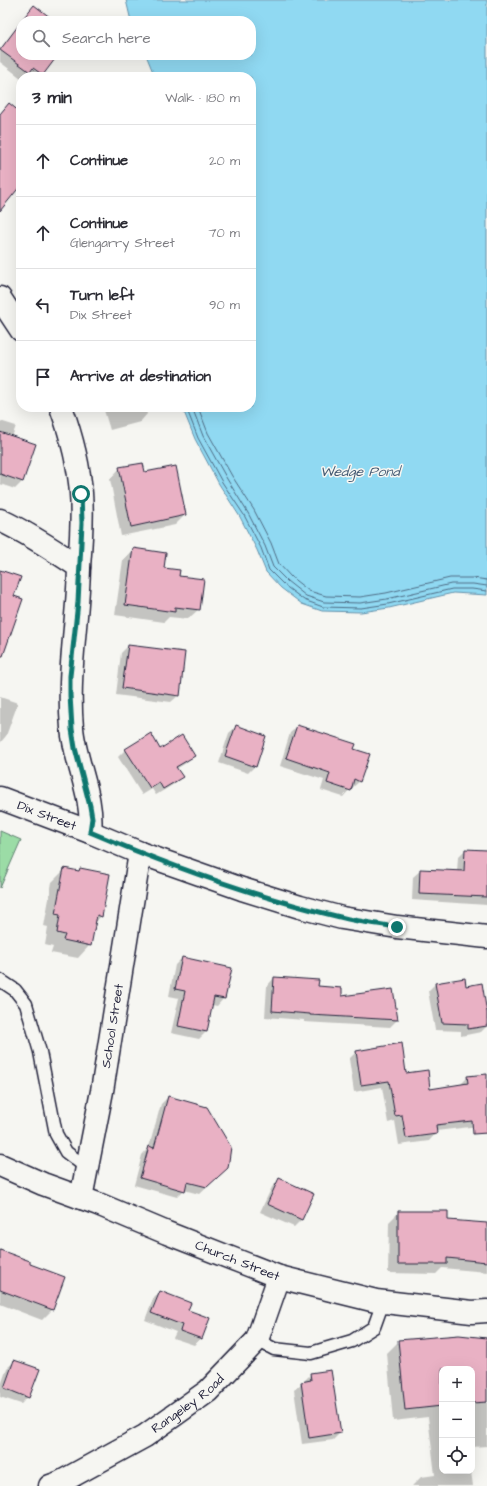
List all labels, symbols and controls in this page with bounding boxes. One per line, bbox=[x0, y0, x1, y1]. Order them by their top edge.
search box bbox=[16, 16, 256, 60]
icon: search bbox=[30, 27, 52, 49]
text: Search here bbox=[62, 28, 151, 49]
text: 3 min bbox=[32, 86, 72, 110]
text: Walk · 180 m bbox=[165, 89, 240, 107]
icon: ahead bbox=[32, 150, 54, 172]
text: Continue bbox=[70, 150, 128, 171]
text: 20 m bbox=[209, 152, 240, 170]
text: Continue bbox=[70, 213, 128, 234]
icon: ahead bbox=[32, 222, 54, 244]
text: 70 m bbox=[208, 224, 240, 242]
text: Glengarry Street bbox=[70, 234, 175, 252]
text: Turn left bbox=[70, 285, 134, 306]
icon: left bbox=[32, 294, 54, 316]
text: 90 m bbox=[209, 296, 240, 314]
text: Dix Street bbox=[70, 306, 132, 324]
icon: arrive bbox=[32, 366, 54, 388]
text: Arrive at destination bbox=[70, 366, 211, 387]
water label: Wedge Pond bbox=[320, 462, 402, 482]
route start bbox=[72, 485, 90, 503]
street label: Dix Street bbox=[15, 796, 80, 835]
route end bbox=[388, 918, 406, 936]
street label: School Street bbox=[97, 982, 128, 1069]
street label: Church Street bbox=[192, 1236, 283, 1286]
map controls bbox=[439, 1366, 475, 1474]
button: + bbox=[439, 1366, 475, 1402]
street label: Rangeley Road bbox=[148, 1370, 228, 1438]
button: − bbox=[439, 1402, 475, 1438]
button: locate bbox=[439, 1438, 475, 1474]

